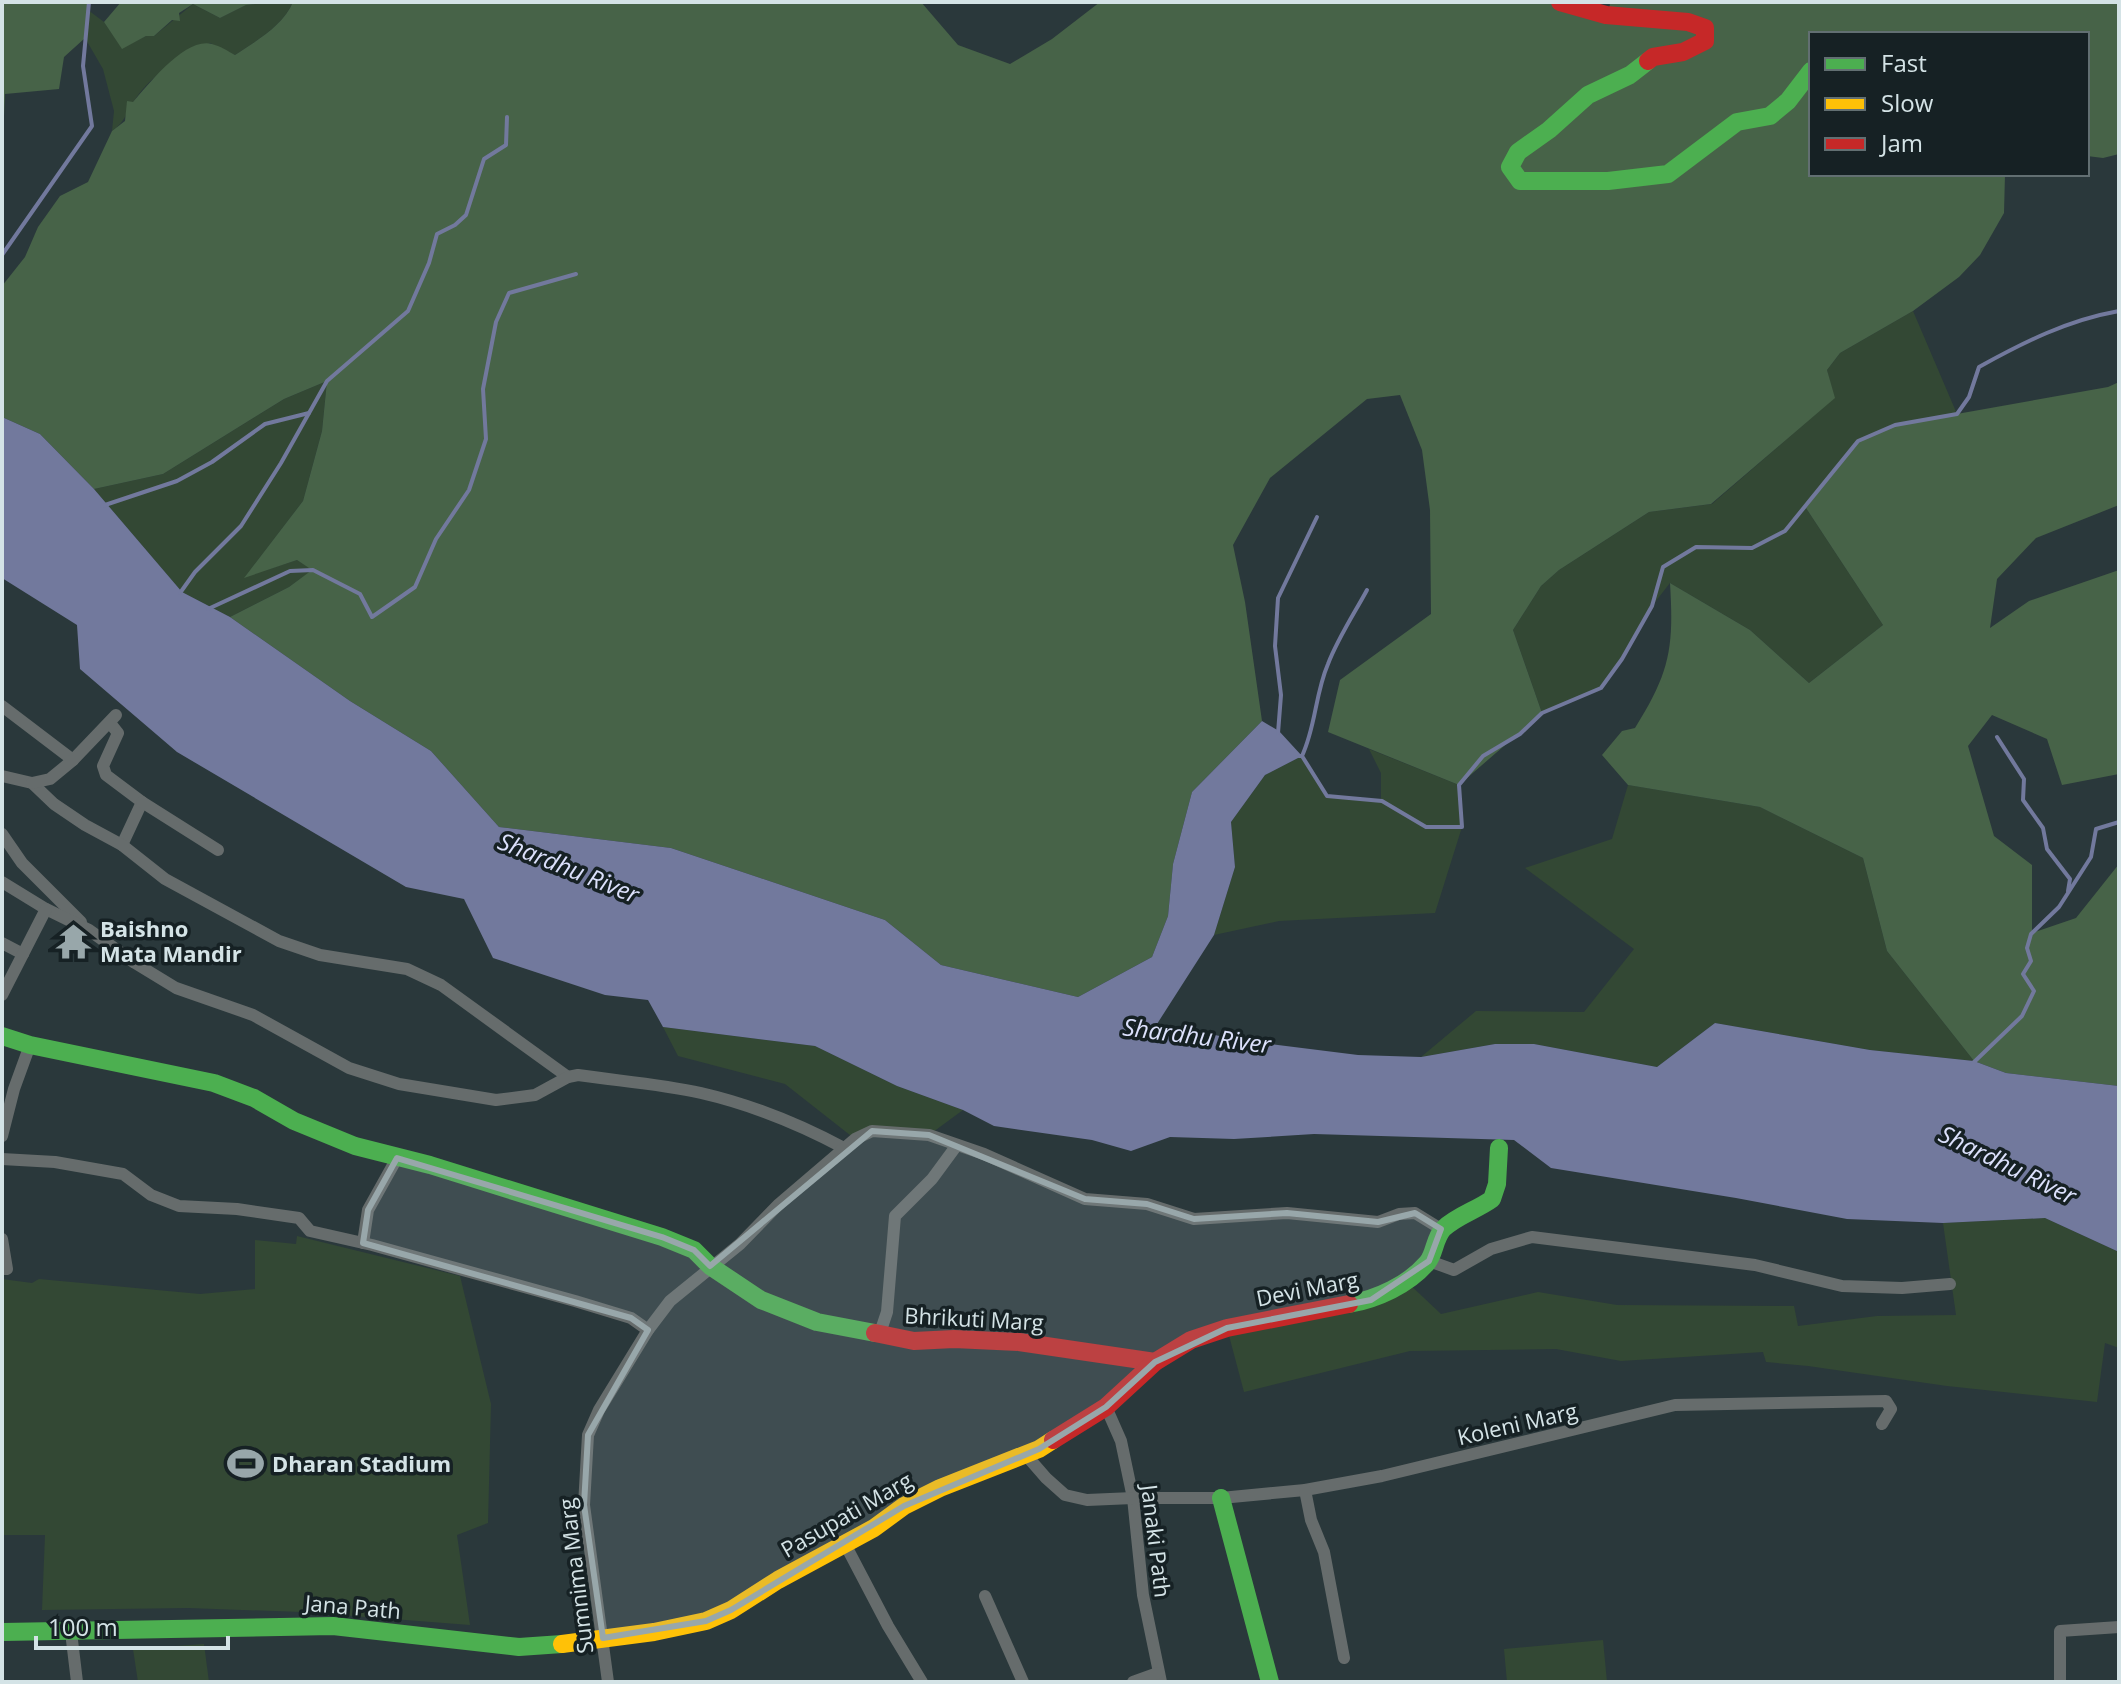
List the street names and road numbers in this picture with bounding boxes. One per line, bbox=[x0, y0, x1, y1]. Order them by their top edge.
street label: Devi Marg bbox=[1253, 1263, 1361, 1313]
street label: Bhrikuti Marg bbox=[904, 1299, 1044, 1337]
street label: Koleni Marg bbox=[1454, 1395, 1580, 1451]
street label: Pasupati Marg bbox=[775, 1464, 917, 1564]
street label: Janaki Path bbox=[1135, 1481, 1179, 1599]
street label: Sumnima Marg bbox=[551, 1497, 599, 1655]
street label: Jana Path bbox=[302, 1587, 402, 1625]

